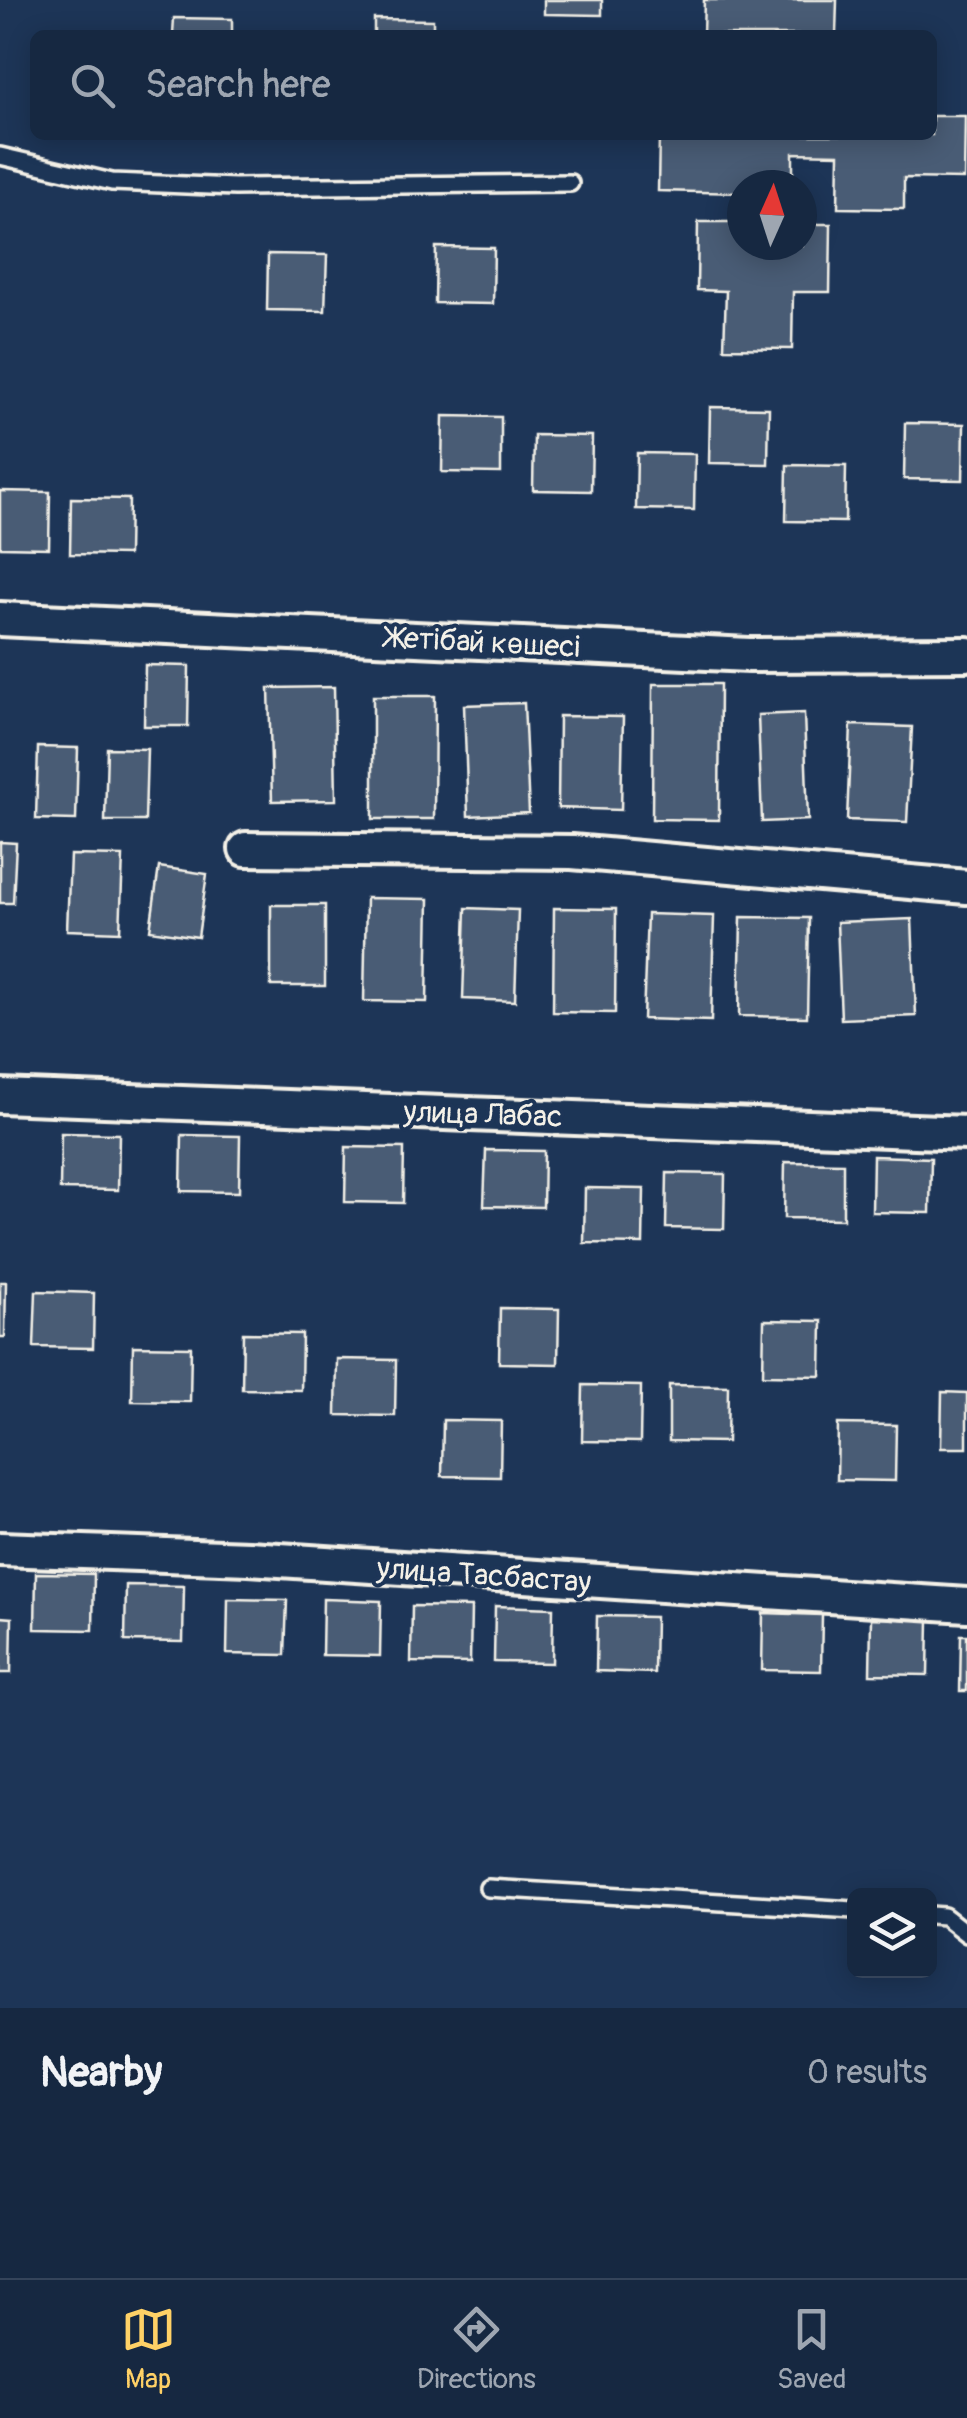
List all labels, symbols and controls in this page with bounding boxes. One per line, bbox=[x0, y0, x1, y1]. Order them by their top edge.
search box bbox=[30, 30, 937, 140]
icon: search bbox=[65, 58, 120, 113]
text: Search here bbox=[145, 61, 331, 109]
north arrow bbox=[727, 170, 817, 260]
street label: Жетібай көшесі bbox=[381, 619, 581, 666]
street label: улица Лабас bbox=[402, 1093, 563, 1136]
street label: улица Тасбастау bbox=[375, 1549, 593, 1601]
map controls bbox=[847, 1888, 937, 1978]
button: layers bbox=[847, 1888, 937, 1978]
text: Nearby bbox=[40, 2047, 162, 2099]
text: 0 results bbox=[807, 2053, 927, 2093]
tab: Map bbox=[121, 2302, 176, 2397]
tab: Directions bbox=[417, 2302, 536, 2397]
tab: Saved bbox=[777, 2302, 846, 2397]

